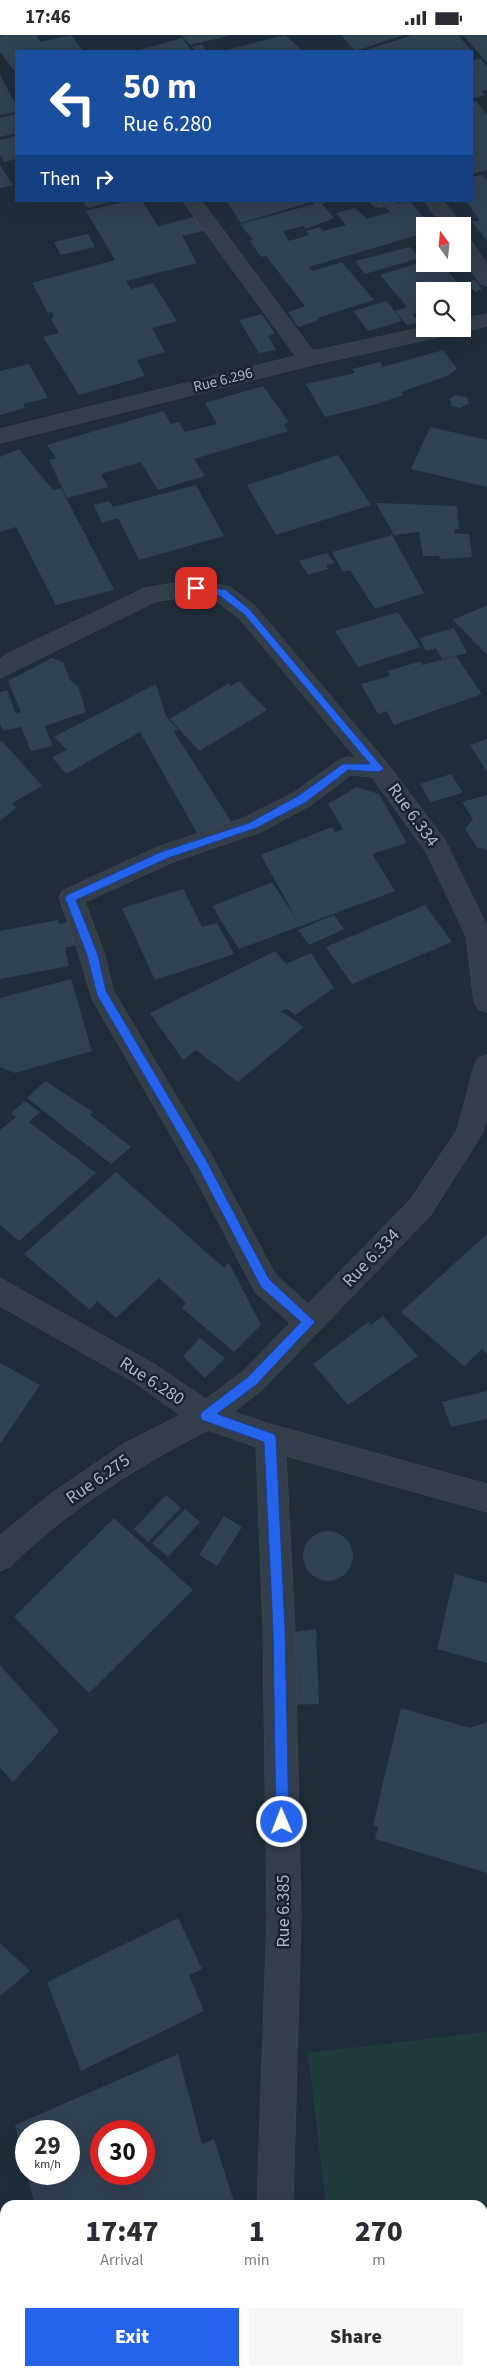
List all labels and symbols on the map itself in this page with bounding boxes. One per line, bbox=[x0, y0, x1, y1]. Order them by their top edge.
north arrow bbox=[416, 217, 471, 273]
street label: Rue 6.296 bbox=[191, 362, 255, 398]
pin bbox=[175, 567, 217, 609]
street label: Rue 6.334 bbox=[381, 778, 445, 852]
street label: Rue 6.334 bbox=[337, 1223, 405, 1293]
street label: Rue 6.280 bbox=[115, 1351, 189, 1411]
street label: Rue 6.275 bbox=[61, 1448, 135, 1510]
position arrow bbox=[255, 1795, 307, 1847]
street label: Rue 6.385 bbox=[271, 1875, 296, 1947]
speed limit sign: 30 bbox=[90, 2120, 155, 2185]

